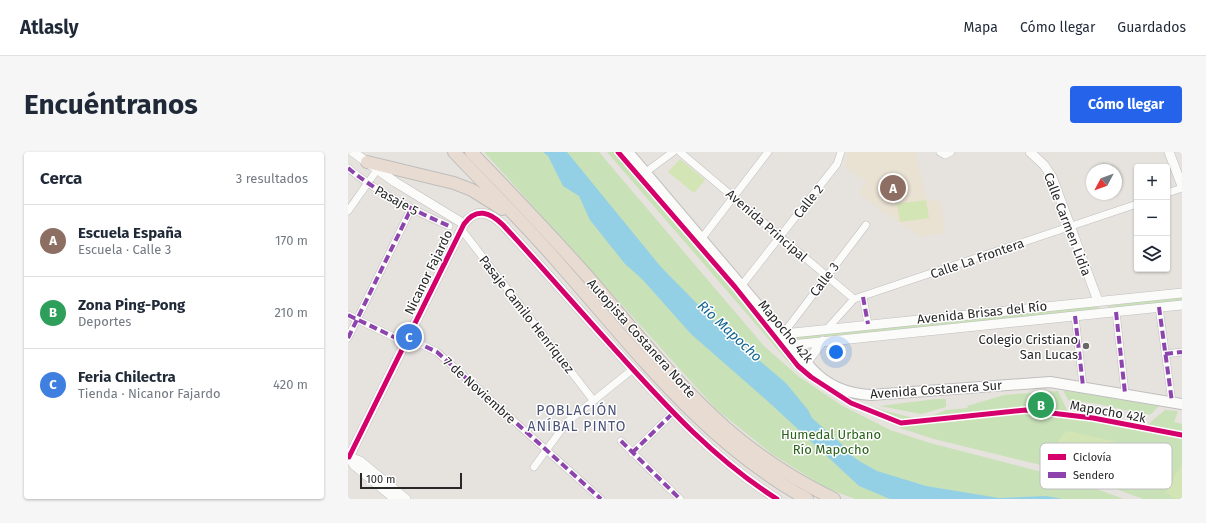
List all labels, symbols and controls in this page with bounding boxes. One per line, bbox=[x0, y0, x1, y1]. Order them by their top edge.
text: Atlasly bbox=[20, 16, 79, 39]
text: Mapa bbox=[964, 19, 998, 36]
text: Cómo llegar bbox=[1020, 19, 1095, 36]
text: Guardados bbox=[1117, 19, 1186, 36]
button: Cómo llegar bbox=[1070, 86, 1182, 123]
text: Encuéntranos bbox=[24, 88, 198, 121]
north arrow bbox=[1086, 164, 1122, 200]
map controls bbox=[1134, 164, 1170, 272]
button: + bbox=[1134, 164, 1170, 200]
text: Cerca bbox=[40, 168, 82, 189]
street label: Calle Carmen Lidia bbox=[1041, 170, 1094, 278]
text: 3 resultados bbox=[236, 171, 308, 186]
pin: A bbox=[880, 173, 906, 203]
street label: Pasaje 5 bbox=[372, 182, 421, 218]
street label: Calle 2 bbox=[790, 182, 826, 221]
street label: Avenida Principal bbox=[723, 186, 810, 265]
button: − bbox=[1134, 200, 1170, 236]
text: Escuela España bbox=[78, 224, 182, 242]
street label: Nicanor Fajardo bbox=[401, 227, 455, 317]
text: A bbox=[49, 233, 57, 248]
text: 170 m bbox=[275, 233, 308, 248]
street label: Calle La Frontera bbox=[928, 235, 1026, 282]
button: layers bbox=[1134, 236, 1170, 272]
text: Escuela · Calle 3 bbox=[78, 242, 171, 257]
street label: Pasaje Camilo Henríquez bbox=[476, 253, 577, 376]
street label: Calle 3 bbox=[807, 259, 842, 299]
street label: Autopista Costanera Norte bbox=[584, 276, 699, 401]
text: Zona Ping-Pong bbox=[78, 296, 185, 314]
water label: Río Mapocho bbox=[694, 297, 765, 365]
street label: Mapocho 42k bbox=[755, 297, 816, 366]
street label: Avenida Brisas del Río bbox=[916, 298, 1048, 327]
text: B bbox=[49, 305, 57, 320]
text: 210 m bbox=[274, 305, 308, 320]
text: Deportes bbox=[78, 314, 131, 329]
pin: C bbox=[396, 322, 422, 352]
place label: Colegio Cristiano San Lucas bbox=[979, 332, 1078, 362]
marker: Colegio Cristiano San Lucas bbox=[1081, 341, 1091, 351]
your location bbox=[826, 342, 846, 362]
street label: 7 de Noviembre bbox=[441, 354, 519, 427]
text: Feria Chilectra bbox=[78, 368, 176, 386]
text: C bbox=[49, 377, 57, 392]
text: 420 m bbox=[273, 377, 308, 392]
street label: Avenida Costanera Sur bbox=[870, 377, 1003, 402]
text: Tienda · Nicanor Fajardo bbox=[78, 386, 221, 401]
pin: B bbox=[1028, 390, 1054, 420]
street label: Mapocho 42k bbox=[1069, 397, 1148, 426]
district label: POBLACIÓN ANÍBAL PINTO bbox=[527, 401, 627, 435]
park label: Humedal Urbano Río Mapocho bbox=[781, 427, 881, 457]
legend bbox=[1040, 443, 1172, 489]
text: Ciclovía bbox=[1073, 451, 1112, 464]
text: Sendero bbox=[1073, 469, 1114, 482]
scale bar bbox=[360, 471, 462, 490]
text: 100 m bbox=[366, 473, 395, 486]

